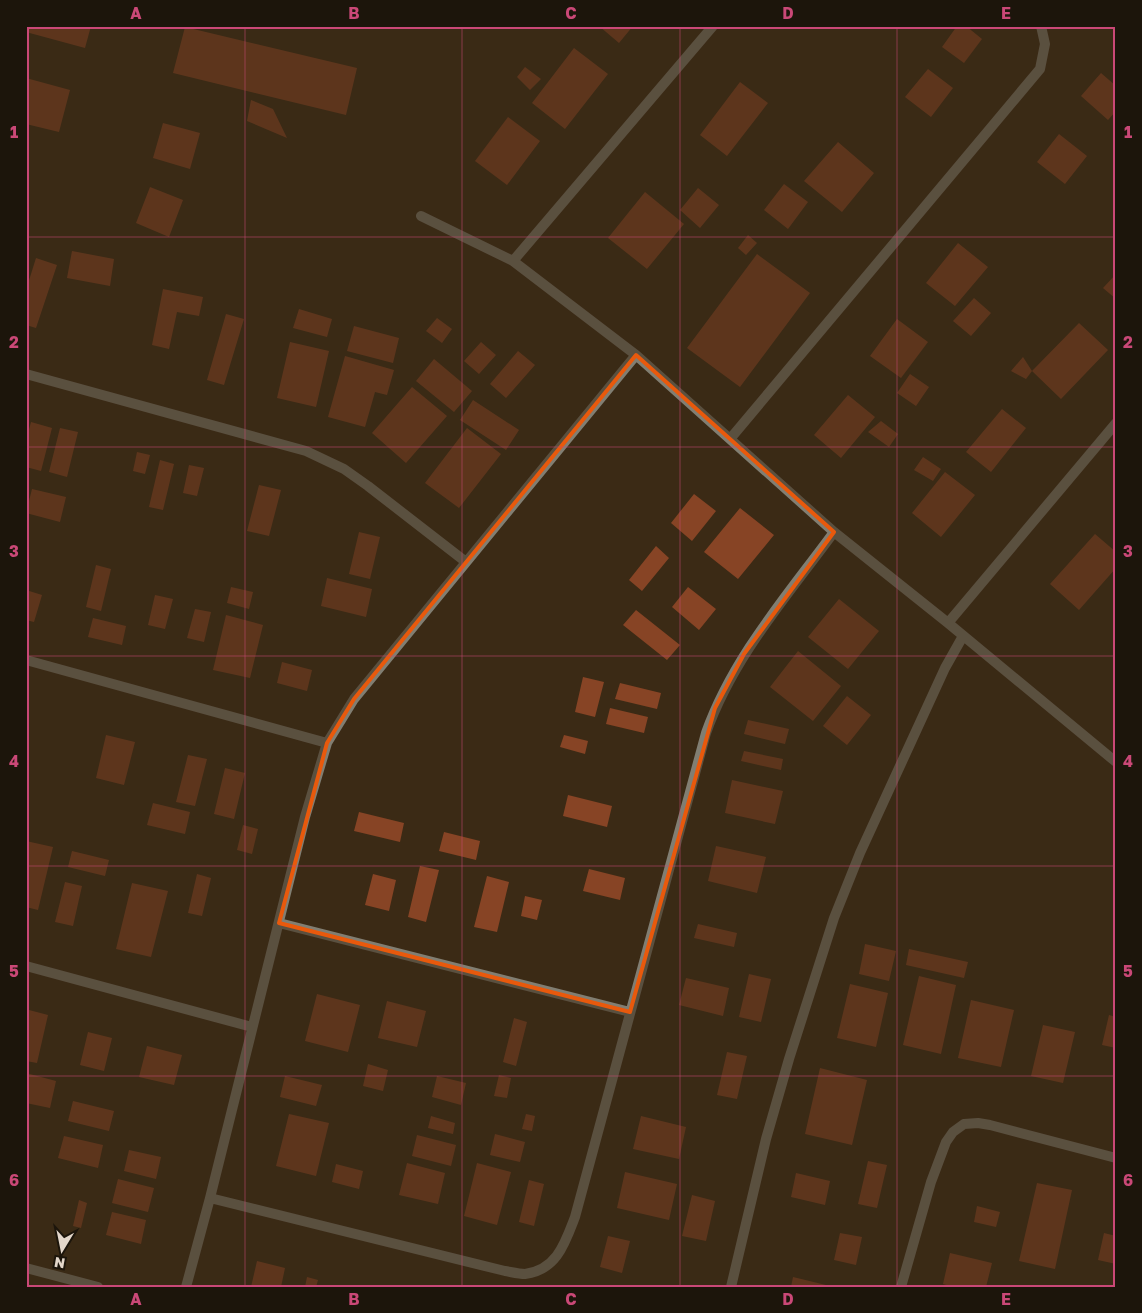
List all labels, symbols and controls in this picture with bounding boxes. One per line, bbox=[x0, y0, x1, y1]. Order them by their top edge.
text: A bbox=[130, 3, 142, 23]
text: B bbox=[348, 3, 360, 23]
text: C bbox=[565, 3, 577, 23]
text: D bbox=[782, 3, 794, 23]
text: E bbox=[1001, 3, 1011, 23]
text: 1 bbox=[10, 122, 18, 142]
text: 1 bbox=[1124, 122, 1132, 142]
text: 2 bbox=[9, 332, 19, 352]
text: 2 bbox=[1123, 332, 1133, 352]
text: 3 bbox=[9, 541, 19, 561]
text: 3 bbox=[1123, 541, 1133, 561]
text: 4 bbox=[9, 751, 19, 771]
text: 4 bbox=[1123, 751, 1133, 771]
text: 5 bbox=[9, 961, 19, 981]
text: 5 bbox=[1123, 961, 1133, 981]
text: 6 bbox=[9, 1170, 19, 1190]
text: 6 bbox=[1123, 1170, 1133, 1190]
north arrow bbox=[38, 1226, 88, 1276]
text: N bbox=[53, 1254, 66, 1273]
text: A bbox=[130, 1289, 142, 1309]
text: B bbox=[348, 1289, 360, 1309]
text: C bbox=[565, 1289, 577, 1309]
text: D bbox=[782, 1289, 794, 1309]
text: E bbox=[1001, 1289, 1011, 1309]

